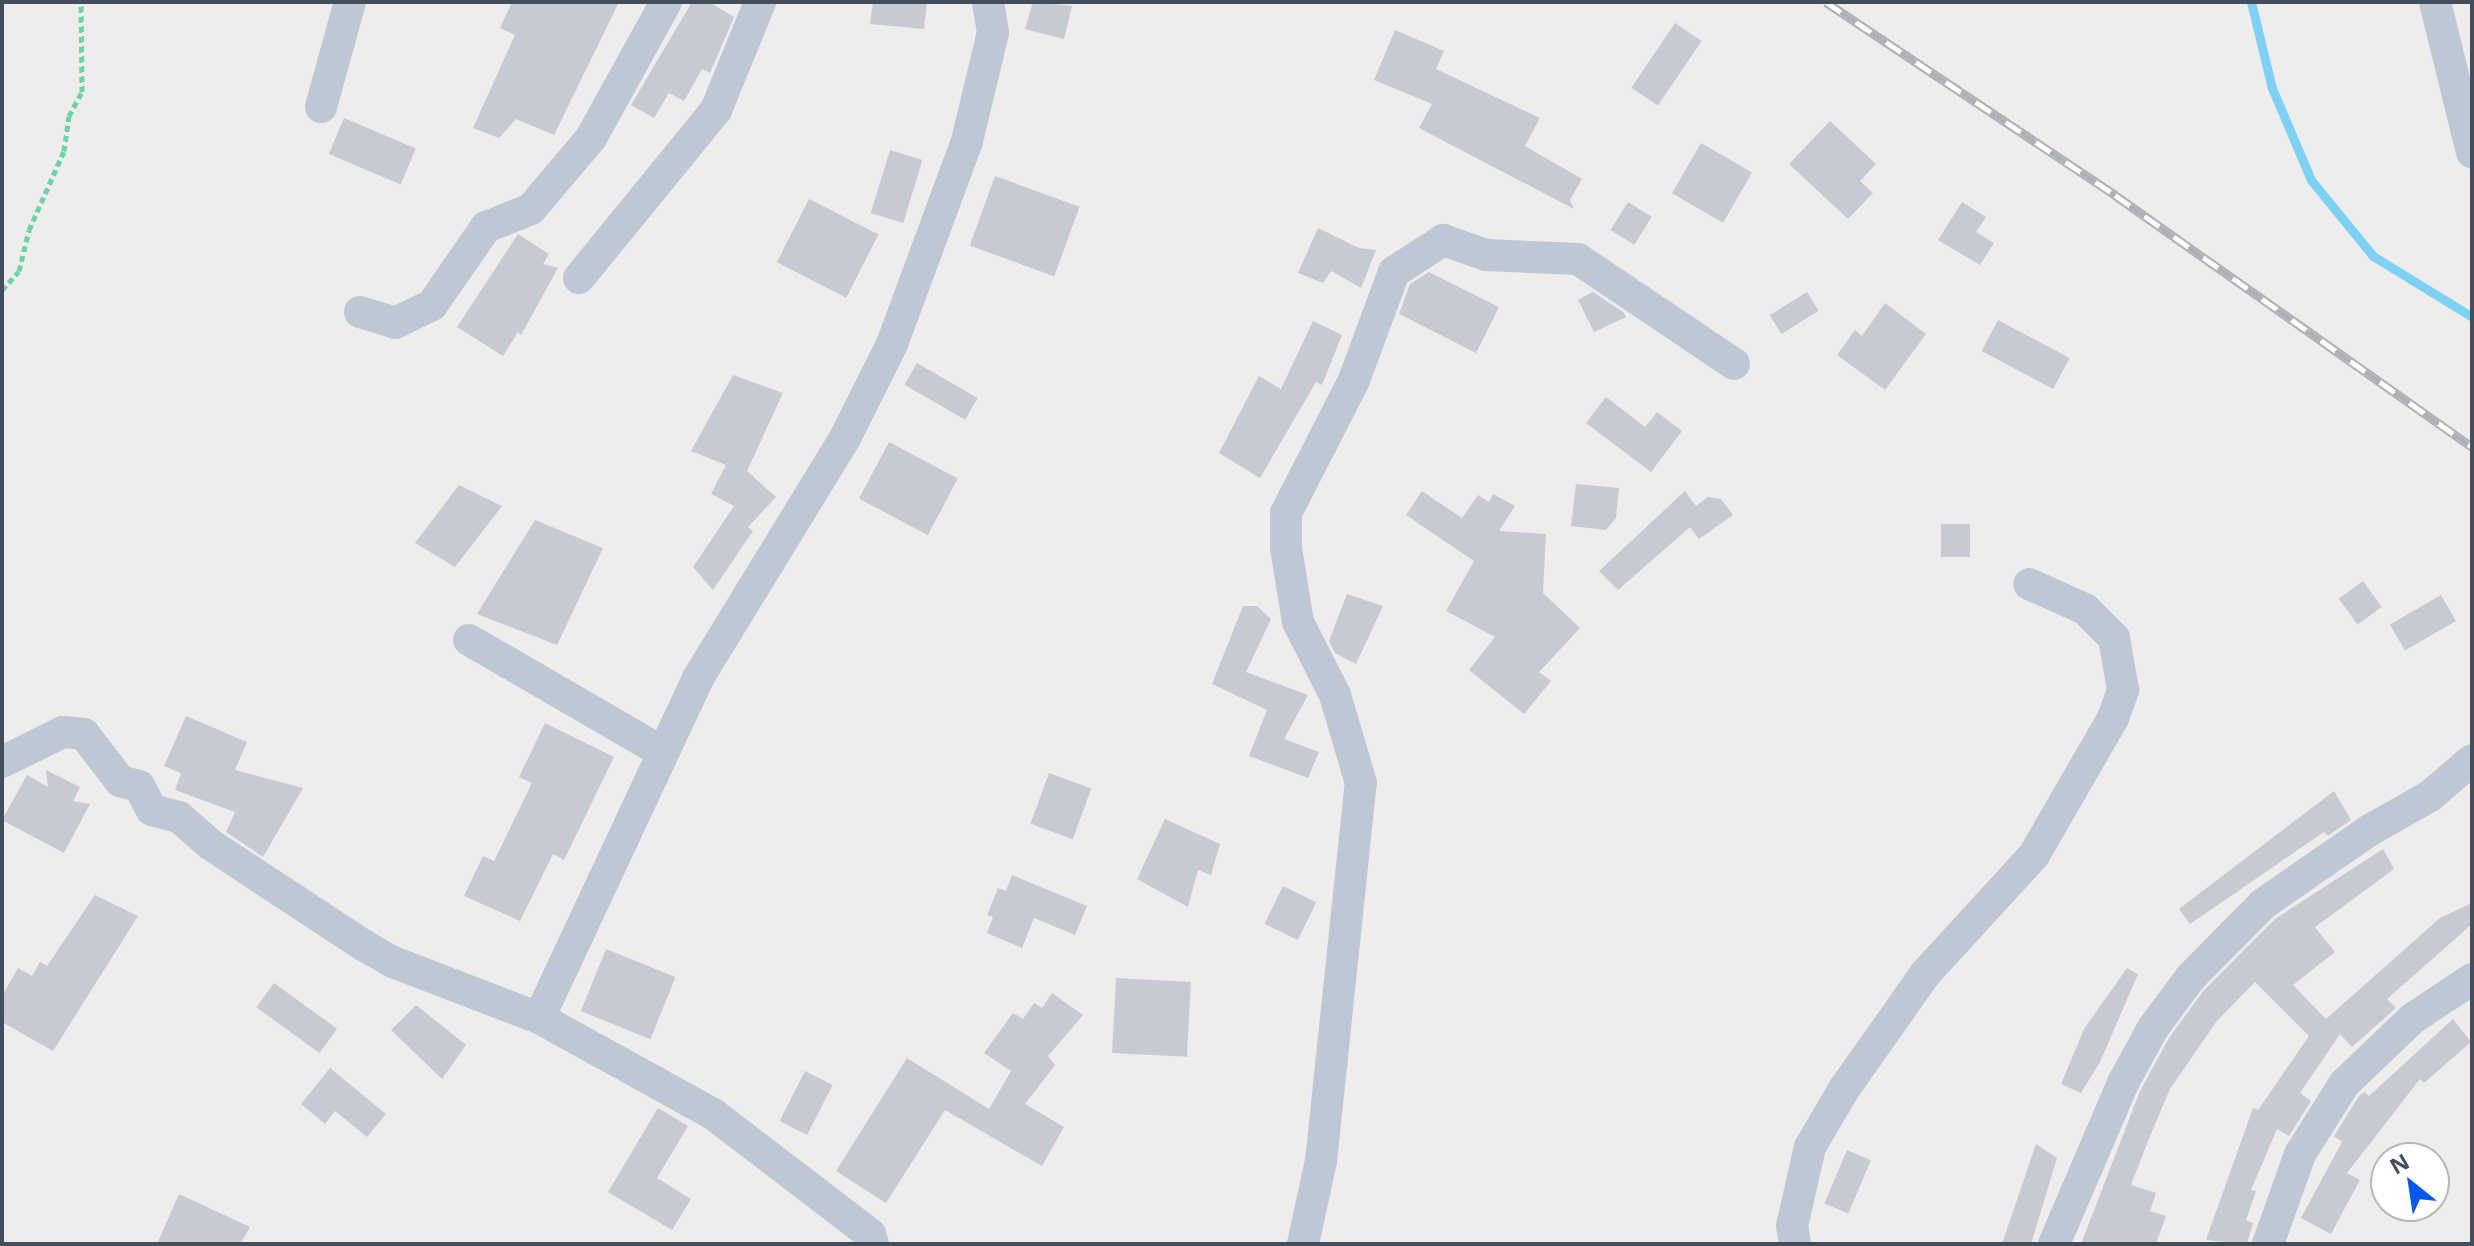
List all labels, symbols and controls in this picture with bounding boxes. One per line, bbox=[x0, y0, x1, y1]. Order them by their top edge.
north arrow bbox=[2370, 1142, 2450, 1222]
text: N bbox=[2384, 1145, 2414, 1180]

